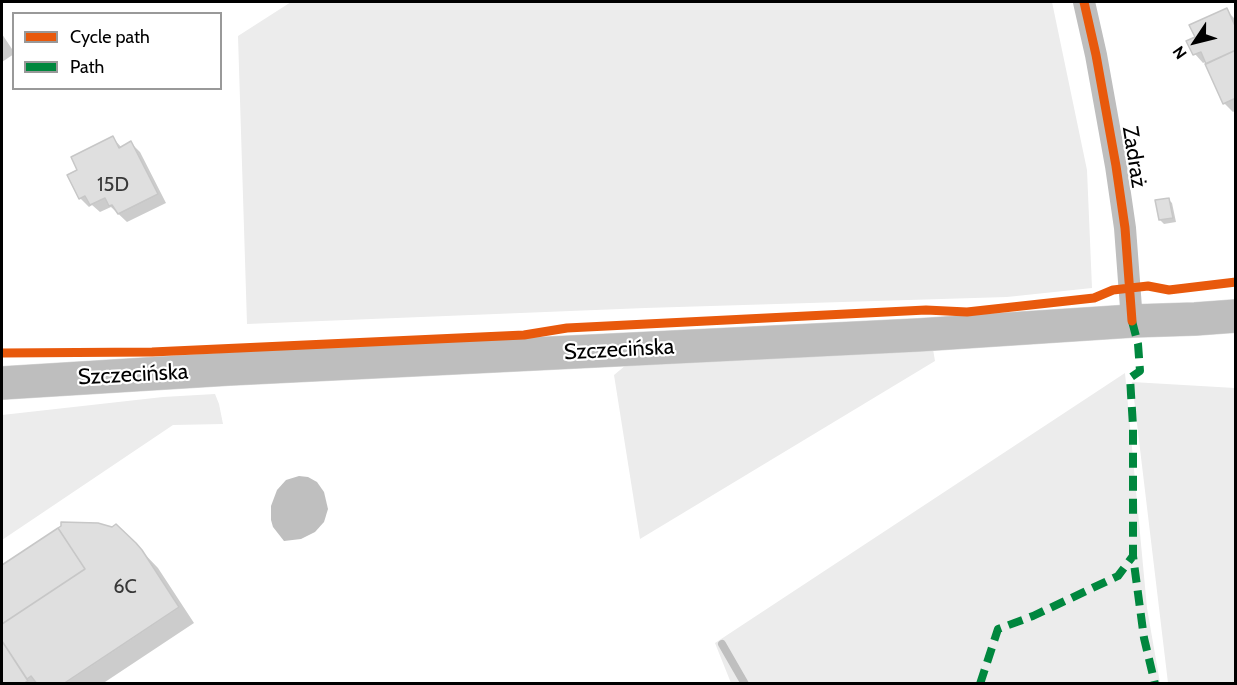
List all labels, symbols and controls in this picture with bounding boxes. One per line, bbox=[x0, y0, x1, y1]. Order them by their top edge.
legend bbox=[12, 12, 222, 90]
north arrow bbox=[1165, 12, 1225, 72]
text: Cycle path bbox=[70, 26, 150, 48]
text: N bbox=[1169, 43, 1191, 63]
text: Path bbox=[70, 56, 104, 78]
street label: Zadraż bbox=[1116, 124, 1152, 190]
house number: 15D bbox=[97, 173, 129, 197]
street label: Szczecińska bbox=[563, 334, 675, 366]
street label: Szczecińska bbox=[77, 359, 189, 391]
house number: 6C bbox=[113, 575, 137, 599]

